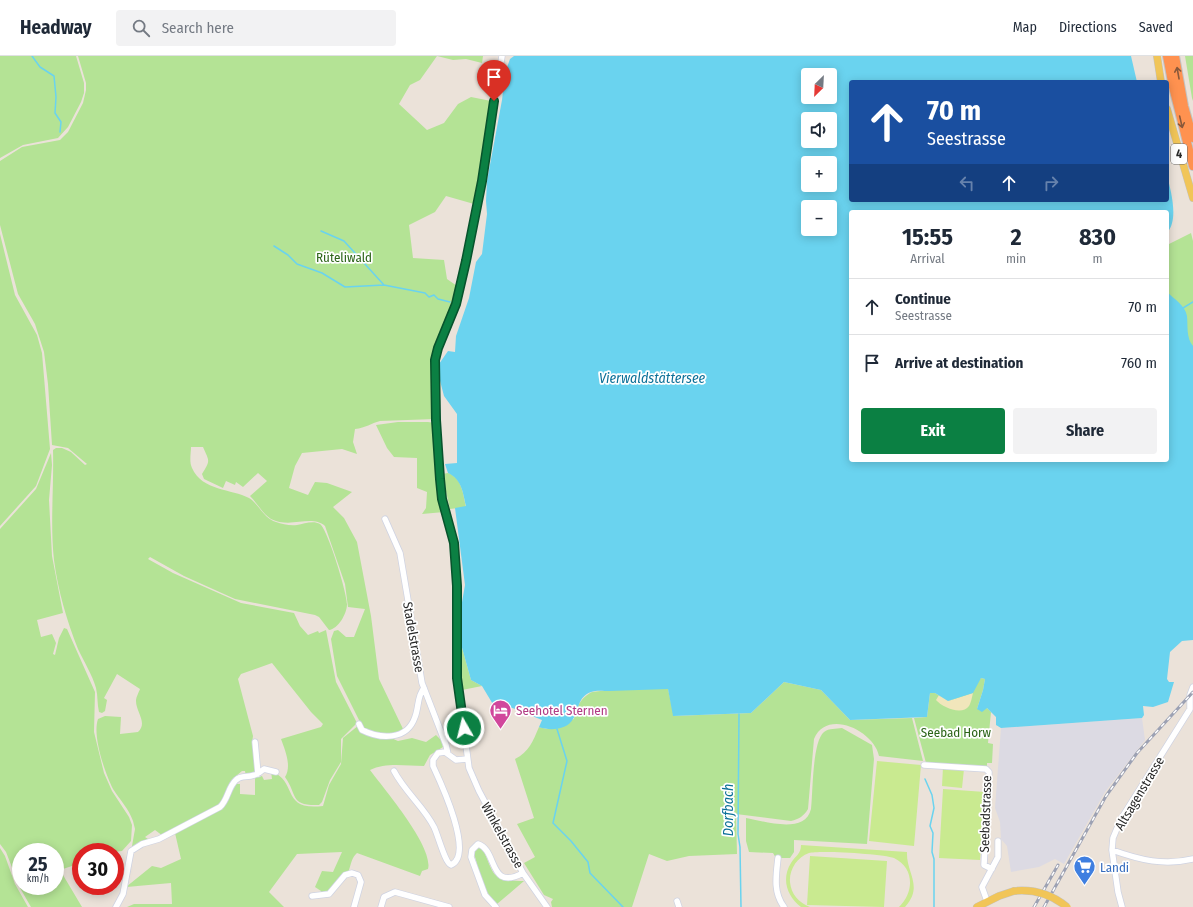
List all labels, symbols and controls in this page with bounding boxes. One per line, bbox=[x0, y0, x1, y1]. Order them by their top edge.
search box bbox=[116, 10, 396, 46]
text: Headway bbox=[20, 16, 92, 39]
icon: search bbox=[130, 17, 152, 39]
text: Search here bbox=[162, 19, 234, 37]
text: Map bbox=[1013, 19, 1037, 36]
text: Directions bbox=[1059, 19, 1117, 36]
text: Saved bbox=[1139, 19, 1173, 36]
pin bbox=[477, 60, 511, 101]
icon: arrive bbox=[483, 66, 505, 88]
one-way arrow bbox=[1174, 66, 1182, 79]
north arrow bbox=[801, 68, 837, 104]
map controls bbox=[801, 68, 837, 236]
text: 70 m bbox=[927, 94, 981, 127]
icon: ahead bbox=[861, 96, 913, 148]
button: sound bbox=[801, 112, 837, 148]
one-way arrow bbox=[1177, 115, 1185, 128]
text: Seestrasse bbox=[927, 128, 1006, 150]
road number: 4 bbox=[1171, 144, 1187, 164]
button: + bbox=[801, 156, 837, 192]
icon: left bbox=[956, 172, 978, 194]
icon: ahead bbox=[998, 172, 1020, 194]
icon: right bbox=[1040, 172, 1062, 194]
button: − bbox=[801, 200, 837, 236]
text: 15:55 bbox=[902, 223, 953, 251]
text: 2 bbox=[1010, 223, 1022, 251]
text: 830 bbox=[1079, 223, 1116, 251]
park label: Rüteliwald bbox=[316, 250, 372, 265]
text: Arrival bbox=[910, 251, 945, 266]
text: min bbox=[1006, 251, 1026, 266]
text: m bbox=[1092, 251, 1102, 266]
text: Continue bbox=[895, 290, 951, 308]
icon: ahead bbox=[861, 296, 883, 318]
text: 70 m bbox=[1128, 298, 1157, 316]
text: Seestrasse bbox=[895, 308, 952, 323]
icon: arrive bbox=[861, 352, 883, 374]
text: Arrive at destination bbox=[895, 354, 1023, 372]
text: 760 m bbox=[1121, 354, 1157, 372]
water label: Vierwaldstättersee bbox=[599, 370, 705, 387]
button: Exit bbox=[861, 408, 1005, 454]
button: Share bbox=[1013, 408, 1157, 454]
street label: Stadelstrasse bbox=[400, 601, 427, 674]
hotel icon: Seehotel Sternen bbox=[487, 697, 513, 730]
place label: Seehotel Sternen bbox=[516, 703, 608, 718]
position arrow bbox=[443, 707, 485, 749]
park label: Seebad Horw bbox=[921, 725, 992, 740]
street label: Altsagenstrasse bbox=[1112, 754, 1167, 833]
street label: Seebadstrasse bbox=[977, 775, 994, 853]
water label: Dorfbach bbox=[720, 784, 737, 836]
street label: Winkelstrasse bbox=[478, 800, 527, 871]
speed limit sign: 30 bbox=[72, 843, 124, 895]
text: 25 bbox=[28, 852, 48, 876]
supermarket icon: Landi bbox=[1072, 854, 1098, 887]
place label: Landi bbox=[1100, 860, 1129, 875]
text: km/h bbox=[27, 873, 49, 885]

